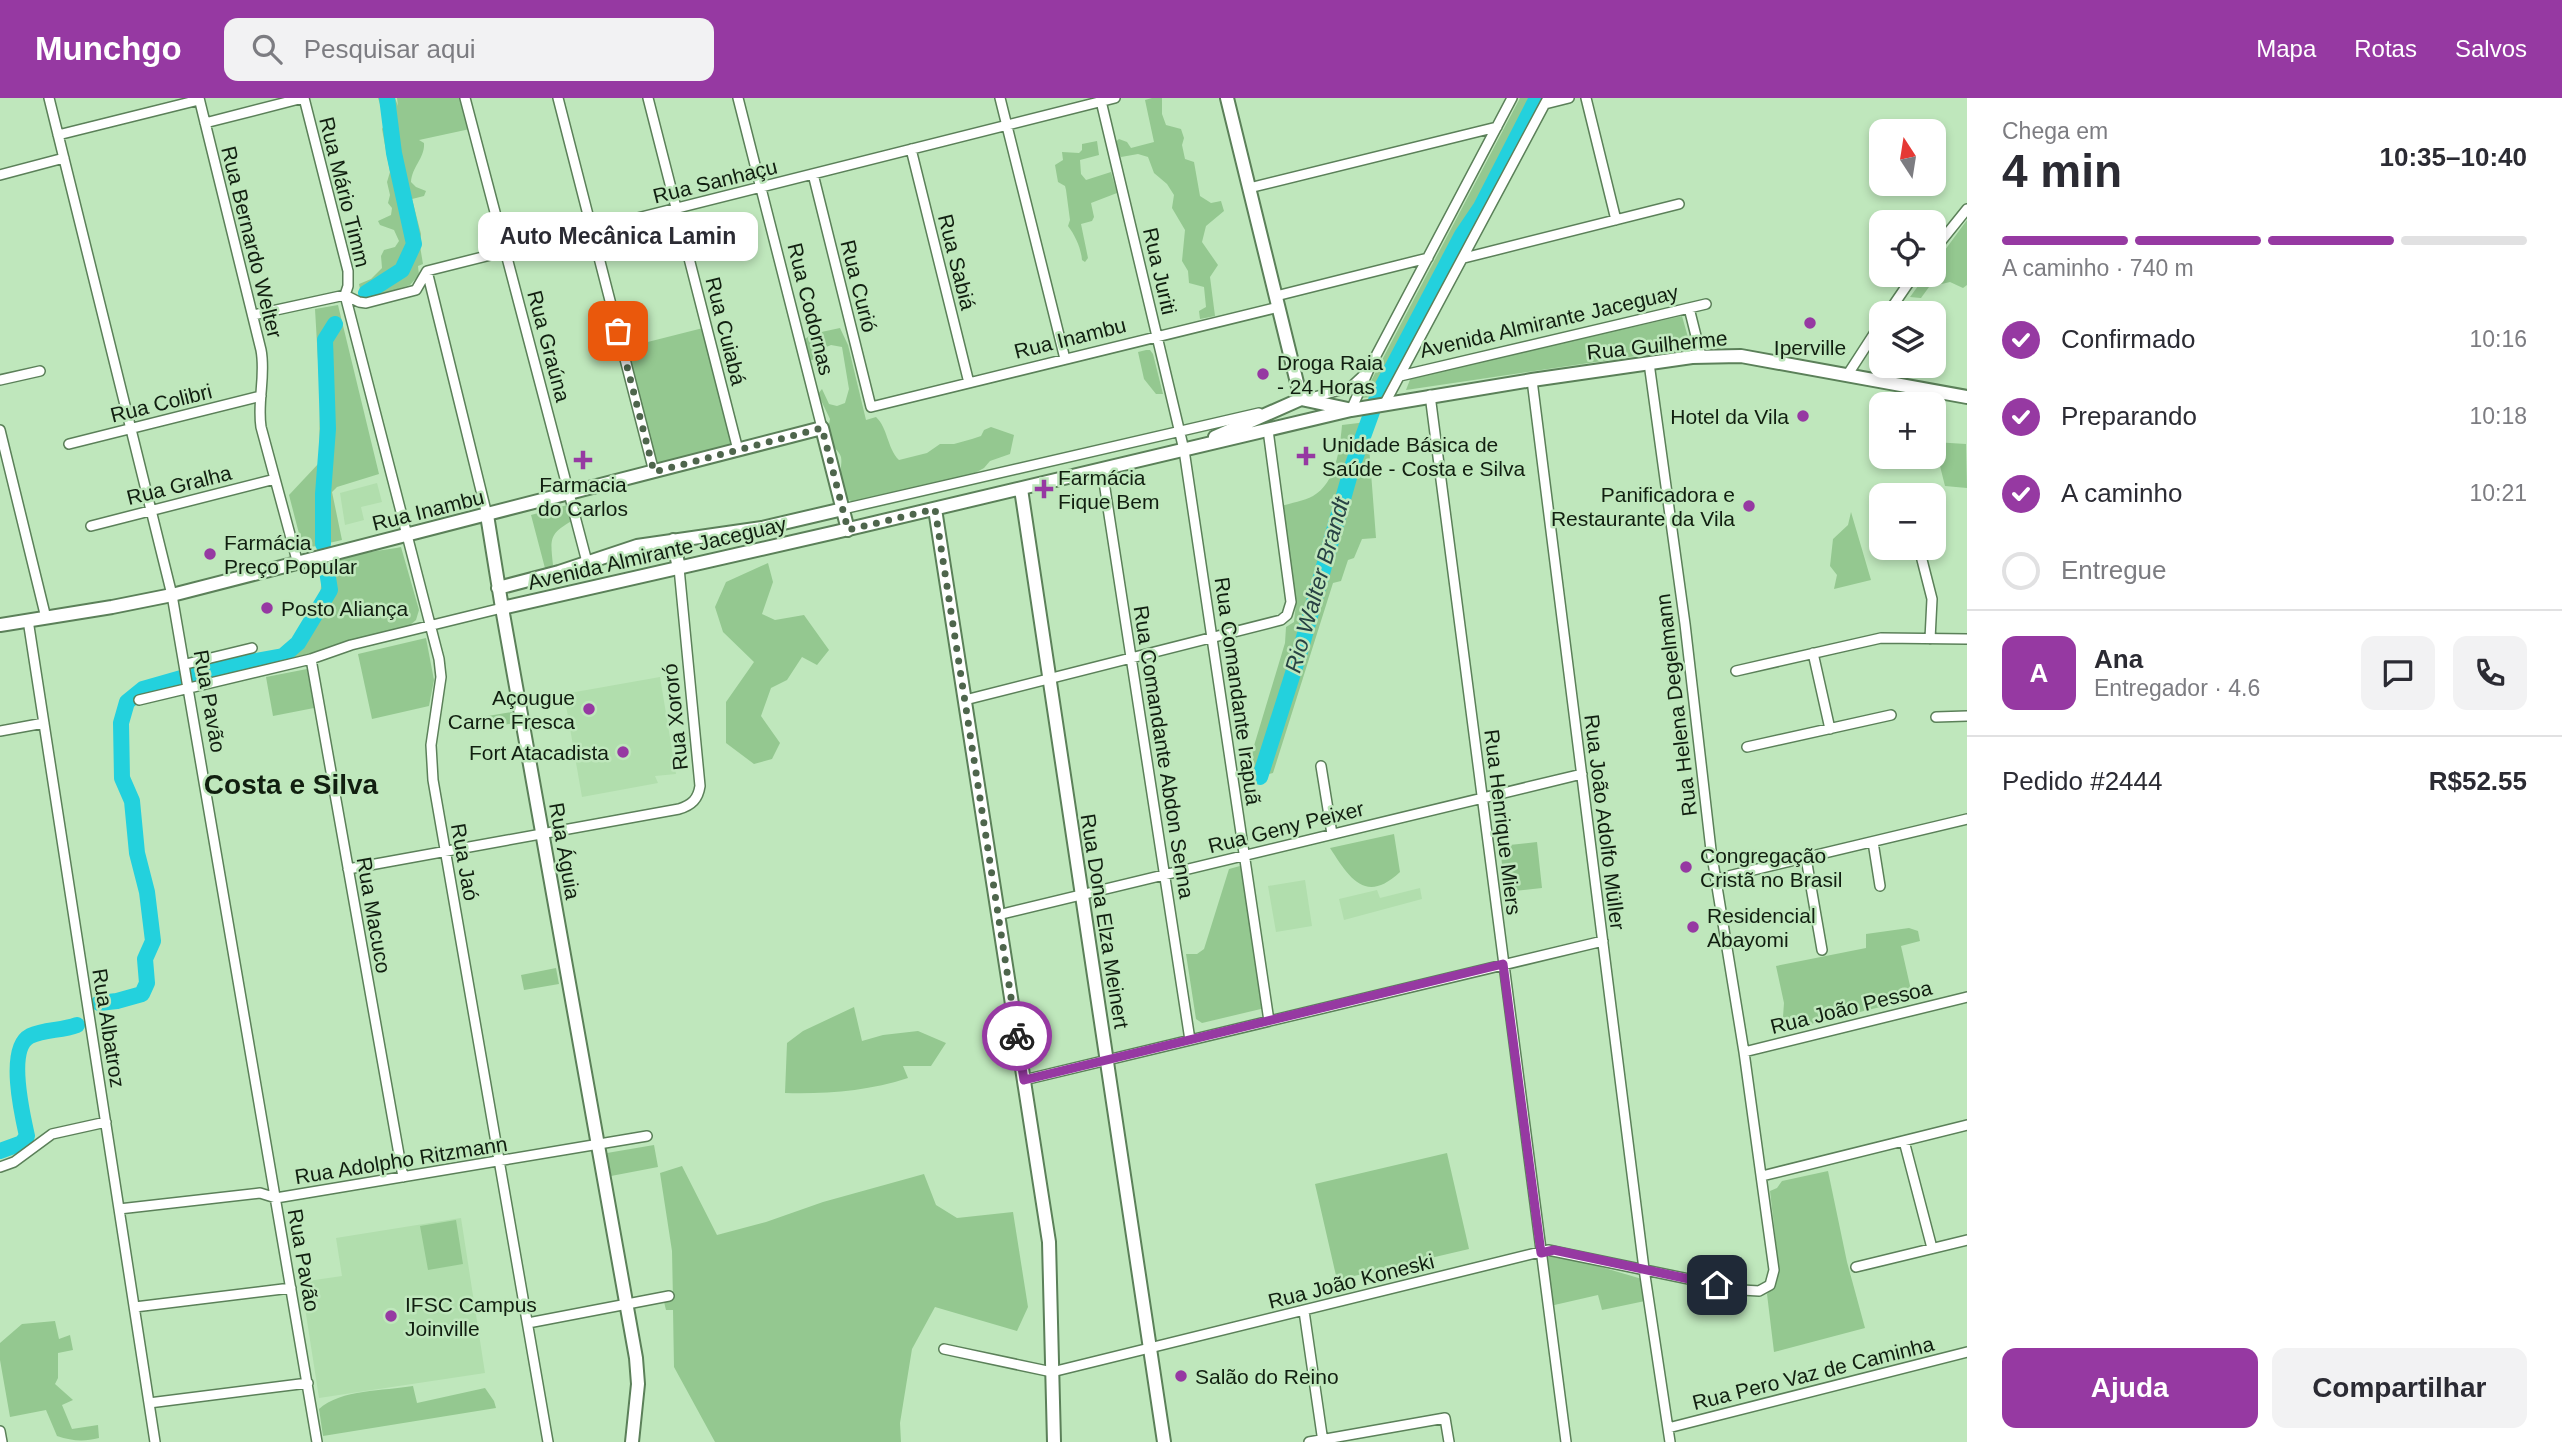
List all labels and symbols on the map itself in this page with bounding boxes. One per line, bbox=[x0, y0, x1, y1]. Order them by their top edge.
street label: Rua Mário Timm bbox=[315, 114, 375, 270]
north arrow bbox=[1869, 119, 1946, 196]
street label: Rua Bernardo Welter bbox=[217, 144, 287, 340]
street label: Rua Sanhaçu bbox=[650, 154, 780, 208]
callout: Auto Mecânica Lamin bbox=[478, 212, 758, 261]
street label: Rua Sabiá bbox=[934, 212, 980, 313]
street label: Rua Juriti bbox=[1139, 225, 1181, 317]
street label: Rua Curió bbox=[836, 237, 882, 335]
street label: Rua Codornas bbox=[783, 241, 839, 377]
street label: Rua Cuiabá bbox=[701, 274, 751, 388]
street label: Avenida Almirante Jaceguay bbox=[1417, 280, 1681, 362]
street label: Rua Graúna bbox=[523, 288, 575, 405]
pin bbox=[588, 301, 648, 361]
street label: Rua Inambu bbox=[1012, 313, 1128, 363]
marker: Iperville bbox=[1802, 315, 1818, 331]
street label: Rua Guilherme bbox=[1586, 326, 1728, 364]
place label: Iperville bbox=[1774, 336, 1846, 359]
place label: Droga Raia - 24 Horas bbox=[1277, 351, 1384, 398]
marker: Droga Raia - 24 Horas bbox=[1255, 366, 1271, 382]
street label: Rua Colibri bbox=[108, 379, 214, 427]
place label: Hotel da Vila bbox=[1670, 405, 1789, 428]
marker: Hotel da Vila bbox=[1795, 408, 1811, 424]
place label: Unidade Básica de Saúde - Costa e Silva bbox=[1322, 433, 1525, 480]
marker: Unidade Básica de Saúde - Costa e Silva bbox=[1296, 446, 1316, 466]
marker: Farmacia do Carlos bbox=[575, 452, 591, 468]
street label: Rua Gralha bbox=[124, 461, 234, 509]
place label: Farmácia Fique Bem bbox=[1058, 466, 1160, 513]
place label: Farmacia do Carlos bbox=[538, 473, 628, 520]
marker: Farmácia Fique Bem bbox=[1036, 481, 1052, 497]
place label: Panificadora e Restaurante da Vila bbox=[1551, 483, 1735, 530]
street label: Rua Inambu bbox=[370, 485, 486, 535]
water label: Rio Walter Brandt bbox=[1280, 493, 1355, 676]
marker: Panificadora e Restaurante da Vila bbox=[1741, 498, 1757, 514]
street label: Avenida Almirante Jaceguay bbox=[525, 512, 789, 594]
place label: Farmácia Preço Popular bbox=[224, 531, 357, 578]
marker: Farmácia Preço Popular bbox=[202, 546, 218, 562]
street label: Rua Comandante Irapuã bbox=[1211, 576, 1265, 807]
street label: Rua Helena Degelmann bbox=[1651, 592, 1701, 818]
place label: Posto Aliança bbox=[281, 597, 409, 620]
marker: Posto Aliança bbox=[259, 600, 275, 616]
street label: Rua Comandante Abdon Senna bbox=[1129, 604, 1199, 901]
street label: Rua Pavão bbox=[190, 648, 230, 754]
street label: Rua Xororó bbox=[658, 662, 692, 772]
place label: Açougue Carne Fresca bbox=[448, 686, 575, 733]
marker: Açougue Carne Fresca bbox=[581, 701, 597, 717]
street label: Rua João Adolfo Müller bbox=[1580, 713, 1630, 931]
street label: Rua Henrique Miers bbox=[1480, 728, 1526, 916]
place label: Fort Atacadista bbox=[469, 741, 609, 764]
marker: Fort Atacadista bbox=[615, 744, 631, 760]
district label: Costa e Silva bbox=[204, 769, 379, 800]
street label: Rua Geny Peixer bbox=[1206, 796, 1366, 858]
street label: Rua Águia bbox=[545, 801, 585, 902]
street label: Rua Dona Elza Meinert bbox=[1077, 812, 1133, 1030]
street label: Rua Jaó bbox=[447, 821, 483, 903]
place label: Congregação Cristã no Brasil bbox=[1700, 844, 1842, 891]
street label: Rua Macuco bbox=[352, 855, 396, 975]
marker: Congregação Cristã no Brasil bbox=[1678, 859, 1694, 875]
place label: Residencial Abayomi bbox=[1707, 904, 1816, 951]
marker: Residencial Abayomi bbox=[1685, 919, 1701, 935]
street label: Rua Albatroz bbox=[88, 967, 130, 1089]
street label: Rua João Pessoa bbox=[1768, 976, 1935, 1038]
courier bbox=[982, 1001, 1052, 1071]
street label: Rua Adolpho Ritzmann bbox=[293, 1132, 509, 1188]
street label: Rua Pavão bbox=[284, 1207, 324, 1313]
street label: Rua João Koneski bbox=[1266, 1249, 1436, 1313]
pin bbox=[1687, 1255, 1747, 1315]
place label: IFSC Campus Joinville bbox=[405, 1293, 537, 1340]
marker: IFSC Campus Joinville bbox=[383, 1308, 399, 1324]
street label: Rua Pero Vaz de Caminha bbox=[1690, 1332, 1937, 1414]
place label: Salão do Reino bbox=[1195, 1365, 1339, 1388]
marker: Salão do Reino bbox=[1173, 1368, 1189, 1384]

